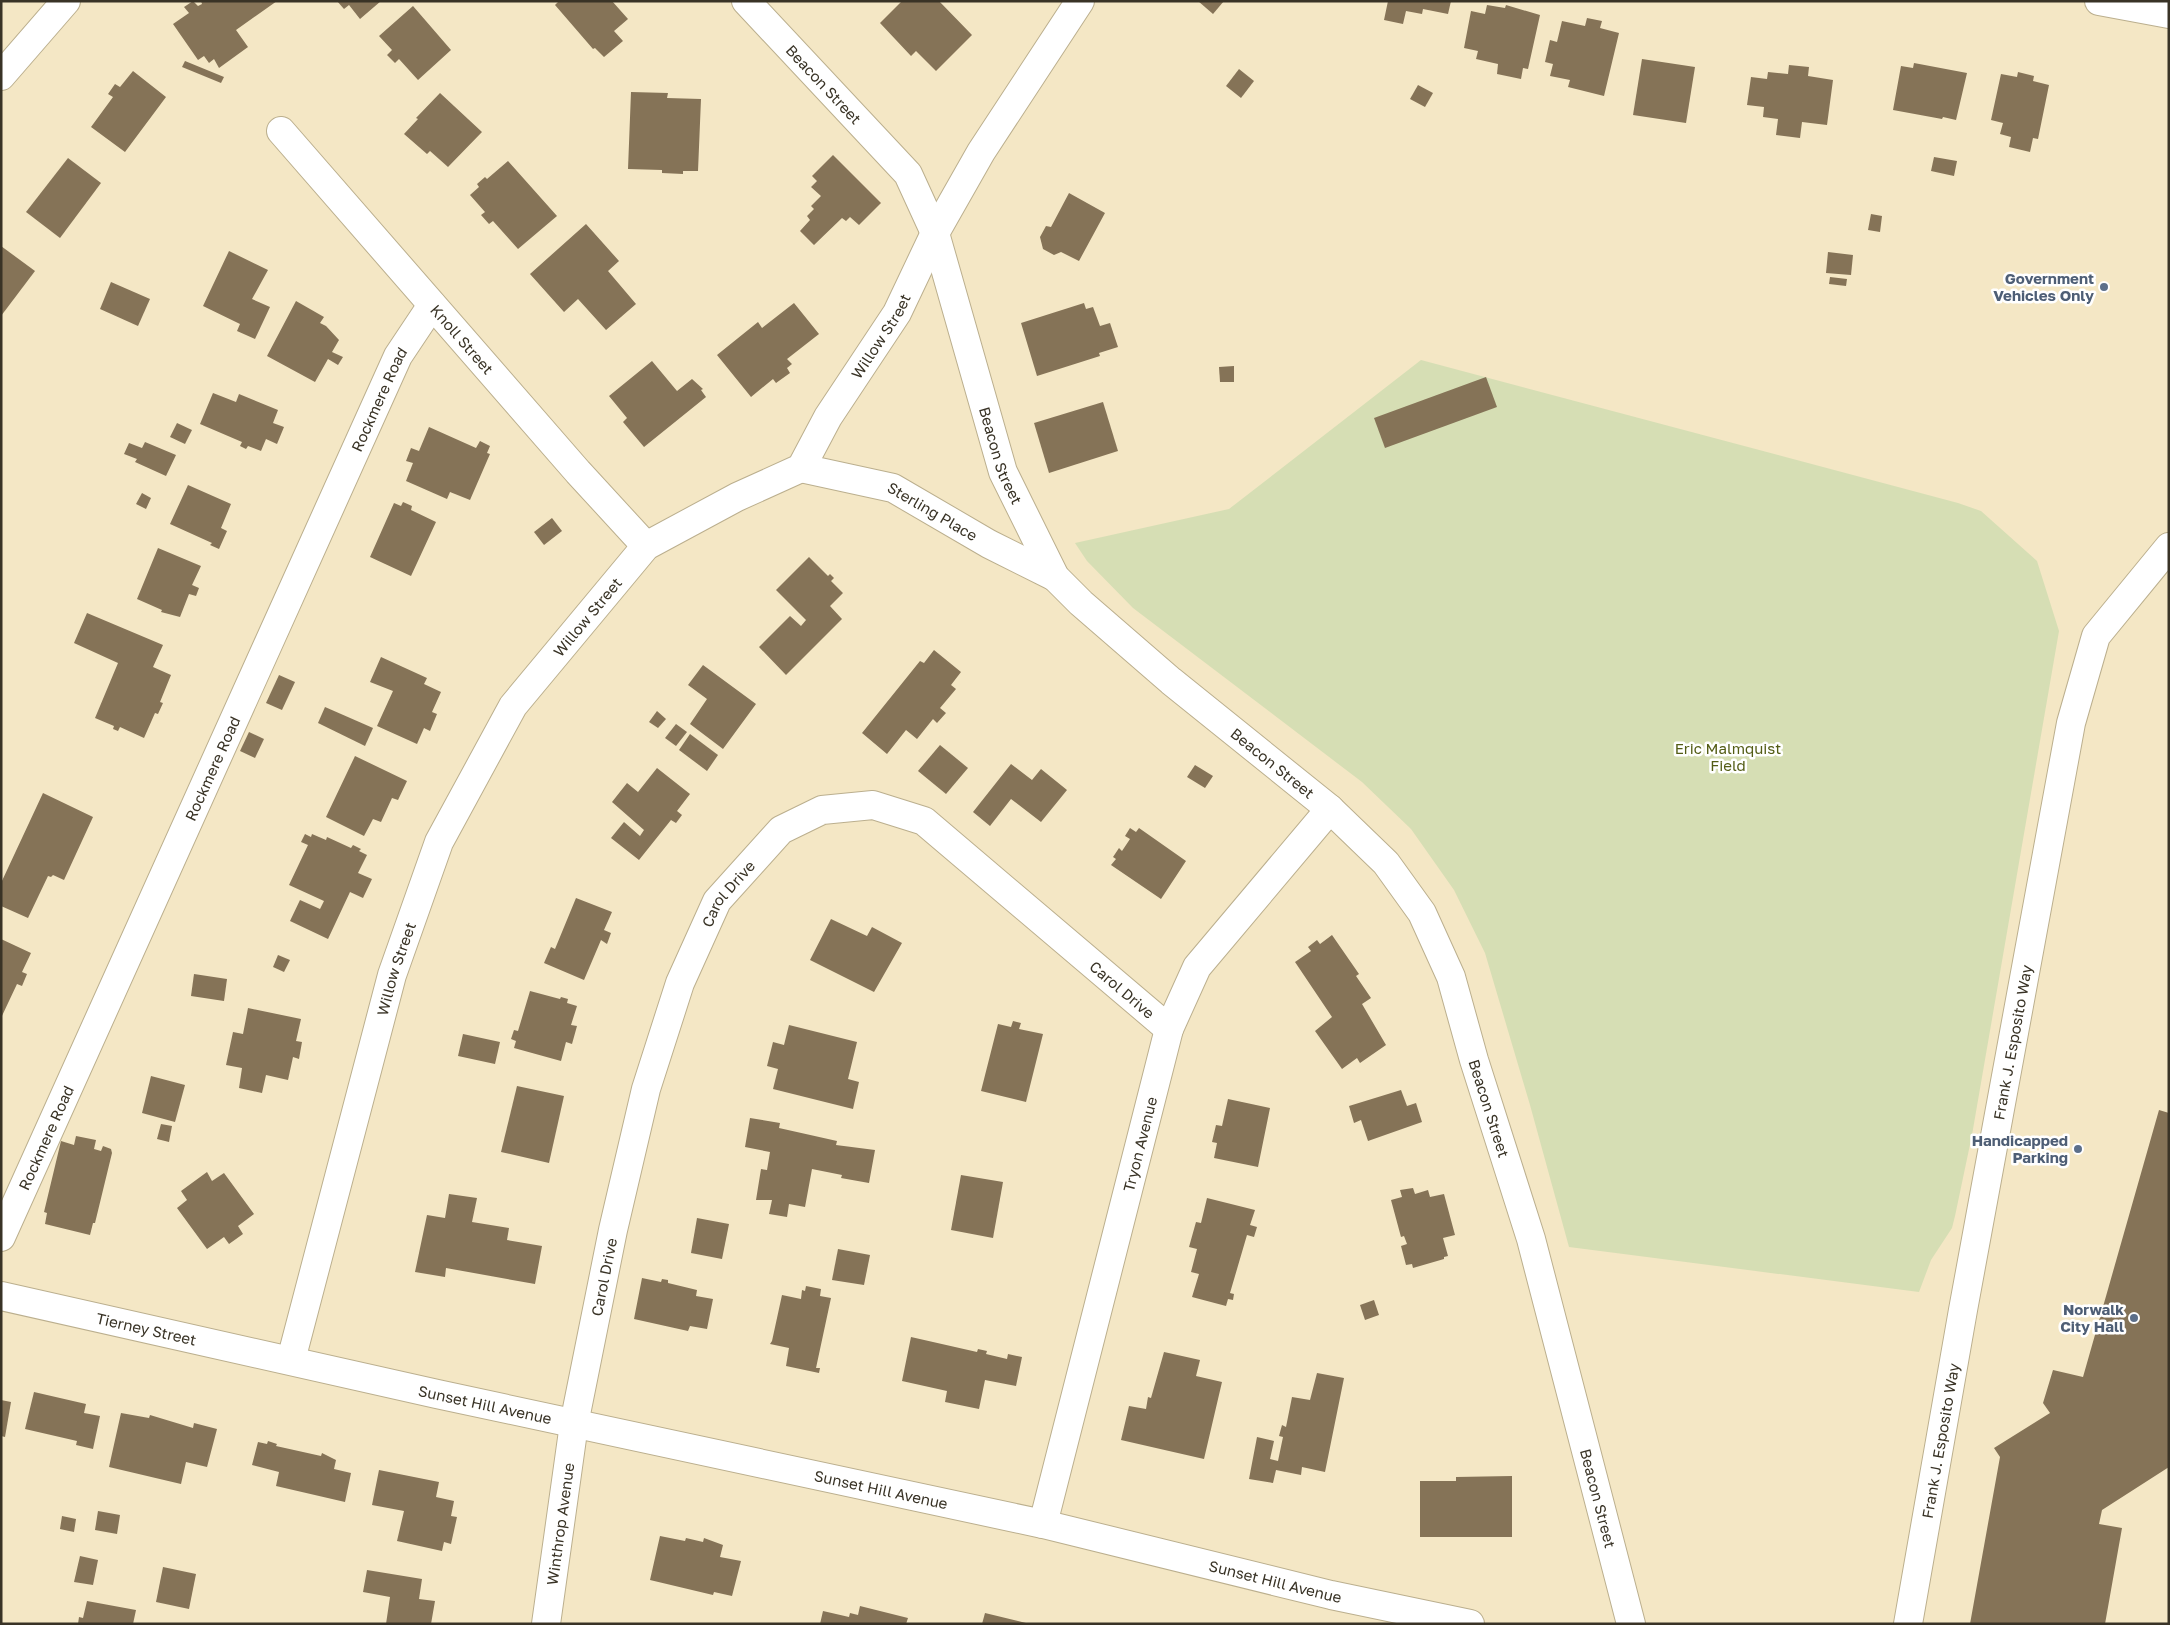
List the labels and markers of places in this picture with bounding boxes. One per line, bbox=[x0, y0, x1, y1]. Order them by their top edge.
place label: Government Vehicles Only bbox=[1993, 269, 2094, 304]
marker: Government Vehicles Only bbox=[2098, 281, 2110, 293]
place label: Handicapped Parking bbox=[1972, 1131, 2068, 1166]
marker: Handicapped Parking bbox=[2072, 1143, 2084, 1155]
place label: Norwalk City Hall bbox=[2060, 1300, 2124, 1335]
marker: Norwalk City Hall bbox=[2128, 1312, 2140, 1324]

